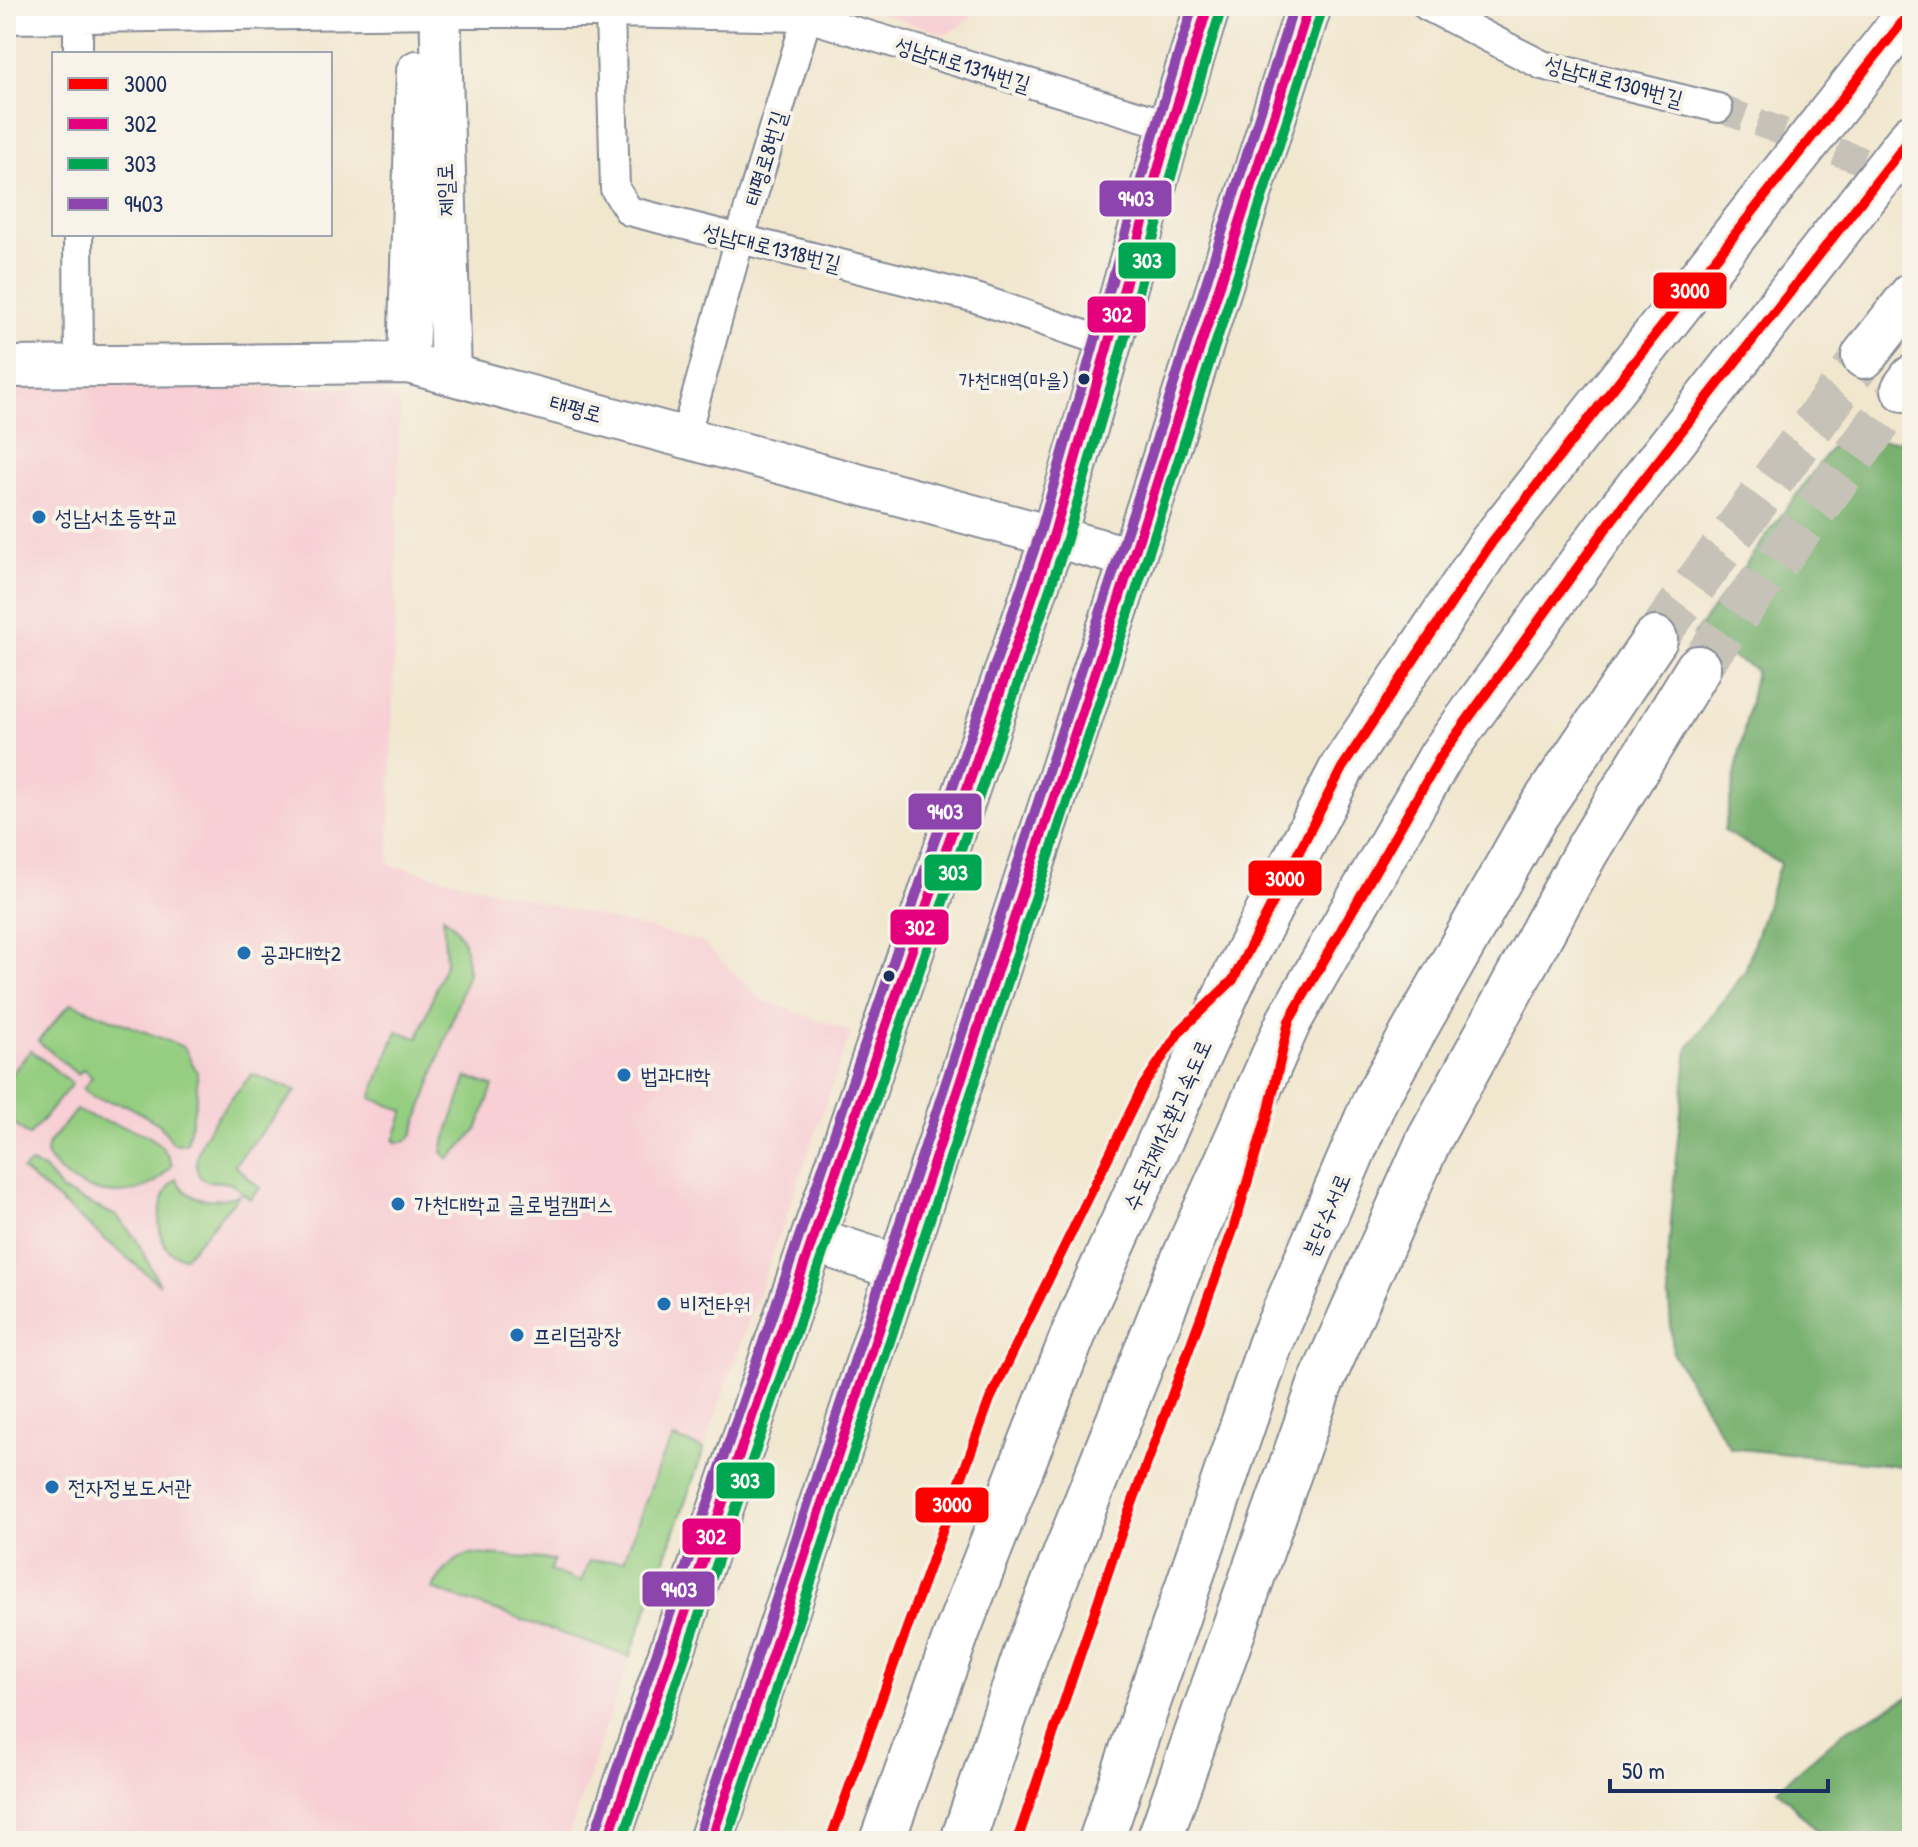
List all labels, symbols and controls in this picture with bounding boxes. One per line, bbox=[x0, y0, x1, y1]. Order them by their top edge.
street label: 성남대로1314번길 bbox=[892, 29, 1035, 99]
street label: 성남대로1309번길 bbox=[1542, 48, 1687, 114]
legend bbox=[52, 52, 332, 236]
text: 3000 bbox=[124, 67, 167, 99]
street label: 태평로8번길 bbox=[736, 106, 794, 209]
text: 302 bbox=[124, 107, 157, 139]
text: 303 bbox=[124, 147, 156, 179]
street label: 제일로 bbox=[429, 163, 461, 217]
line badge: 9403 bbox=[1098, 179, 1173, 218]
text: 9403 bbox=[1118, 183, 1154, 213]
text: 9403 bbox=[124, 187, 163, 219]
street label: 성남대로1318번길 bbox=[700, 215, 845, 279]
line badge: 303 bbox=[1117, 241, 1177, 280]
text: 303 bbox=[1132, 245, 1162, 275]
line badge: 3000 bbox=[1652, 271, 1728, 310]
text: 3000 bbox=[1670, 275, 1710, 305]
line badge: 302 bbox=[1086, 295, 1147, 334]
text: 302 bbox=[1102, 299, 1133, 329]
place label: 가천대역(마을) bbox=[958, 366, 1069, 393]
marker: 가천대역(마을) bbox=[1076, 371, 1092, 387]
street label: 태평로 bbox=[546, 387, 606, 429]
place label: 성남서초등학교 bbox=[55, 502, 179, 532]
marker: 성남서초등학교 bbox=[30, 508, 48, 526]
line badge: 9403 bbox=[907, 792, 983, 831]
text: 9403 bbox=[927, 796, 963, 826]
line badge: 303 bbox=[923, 853, 983, 892]
text: 303 bbox=[938, 857, 968, 887]
line badge: 3000 bbox=[1247, 859, 1323, 897]
text: 3000 bbox=[1265, 863, 1305, 893]
line badge: 302 bbox=[889, 908, 950, 946]
text: 302 bbox=[905, 912, 936, 942]
place label: 공과대학2 bbox=[260, 938, 342, 968]
marker: 공과대학2 bbox=[235, 944, 253, 962]
unlabelled marker bbox=[881, 968, 897, 984]
street label: 수도권제1순환고속도로 bbox=[1116, 1034, 1218, 1216]
place label: 법과대학 bbox=[640, 1060, 711, 1090]
marker: 법과대학 bbox=[615, 1066, 633, 1084]
street label: 분당수서로 bbox=[1295, 1168, 1357, 1262]
place label: 가천대학교 글로벌캠퍼스 bbox=[414, 1189, 614, 1219]
marker: 가천대학교 글로벌캠퍼스 bbox=[389, 1195, 407, 1213]
place label: 비전타워 bbox=[680, 1289, 751, 1319]
marker: 비전타워 bbox=[655, 1295, 673, 1313]
place label: 프리덤광장 bbox=[533, 1320, 622, 1350]
marker: 프리덤광장 bbox=[508, 1326, 526, 1344]
line badge: 303 bbox=[715, 1461, 776, 1500]
text: 303 bbox=[730, 1465, 760, 1495]
place label: 전자정보도서관 bbox=[68, 1472, 192, 1502]
marker: 전자정보도서관 bbox=[43, 1478, 61, 1496]
line badge: 3000 bbox=[914, 1486, 990, 1524]
text: 3000 bbox=[932, 1489, 972, 1519]
line badge: 302 bbox=[681, 1517, 742, 1556]
text: 302 bbox=[696, 1521, 727, 1551]
line badge: 9403 bbox=[641, 1570, 716, 1608]
text: 9403 bbox=[661, 1574, 697, 1604]
scale bar bbox=[1610, 1743, 1828, 1793]
text: 50 m bbox=[1622, 1754, 1665, 1786]

